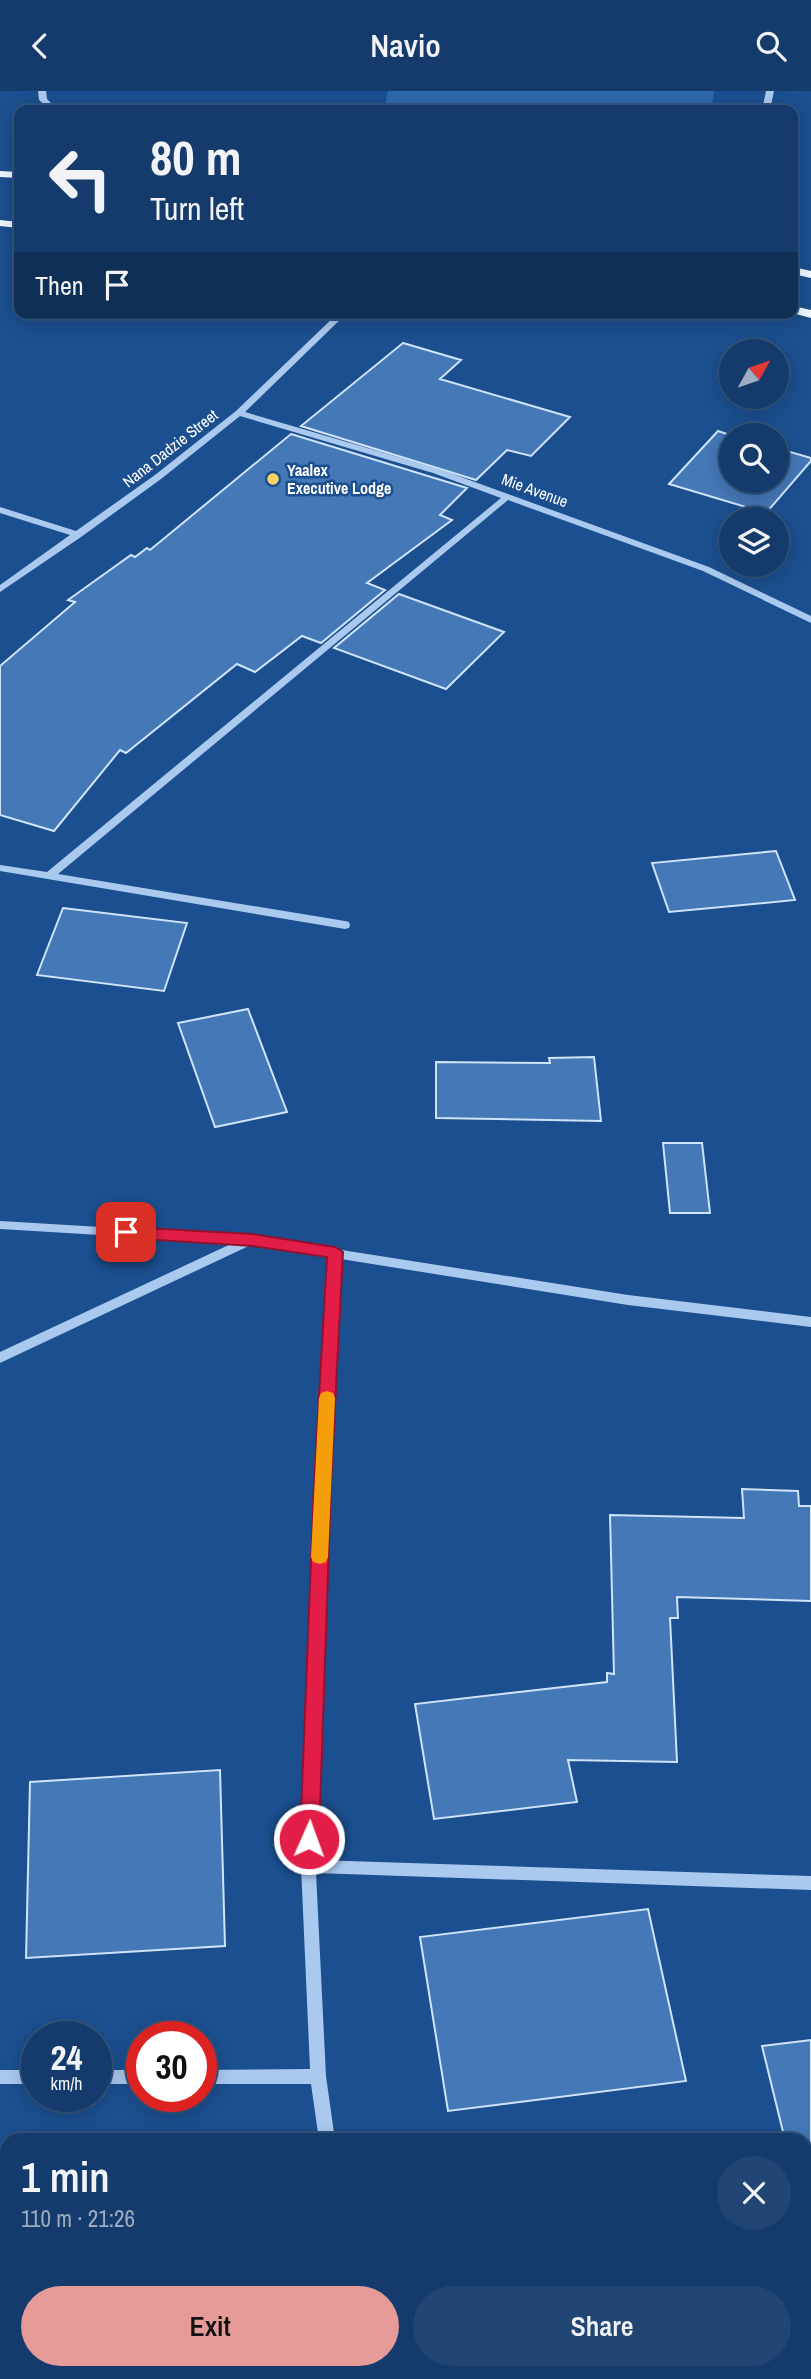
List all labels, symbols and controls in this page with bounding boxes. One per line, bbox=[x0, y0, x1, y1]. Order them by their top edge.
text: Navio bbox=[370, 24, 441, 67]
icon: back bbox=[21, 27, 59, 65]
icon: search bbox=[752, 27, 790, 65]
text: 80 m bbox=[150, 124, 242, 190]
icon: left bbox=[35, 133, 126, 224]
text: Turn left bbox=[150, 187, 244, 230]
icon: arrive bbox=[98, 266, 136, 304]
text: Then bbox=[35, 268, 84, 303]
north arrow bbox=[719, 339, 789, 409]
map controls bbox=[719, 339, 789, 577]
street label: Nana Dadzie Street bbox=[118, 404, 222, 492]
button: search bbox=[719, 423, 789, 493]
place label: Yaalex Executive Lodge bbox=[287, 459, 391, 499]
street label: Mie Avenue bbox=[499, 468, 571, 512]
marker: Yaalex Executive Lodge bbox=[265, 471, 281, 487]
button: layers bbox=[719, 507, 789, 577]
pin bbox=[96, 1202, 156, 1262]
icon: arrive bbox=[107, 1213, 145, 1251]
position arrow bbox=[272, 1802, 346, 1876]
speed limit sign: 30 bbox=[126, 2021, 217, 2112]
text: 24 bbox=[51, 2034, 82, 2081]
text: km/h bbox=[51, 2071, 83, 2096]
text: 1 min bbox=[21, 2149, 110, 2205]
button: close bbox=[717, 2156, 791, 2230]
text: 110 m · 21:26 bbox=[21, 2203, 135, 2234]
button: Exit bbox=[21, 2286, 399, 2366]
button: Share bbox=[413, 2286, 791, 2366]

